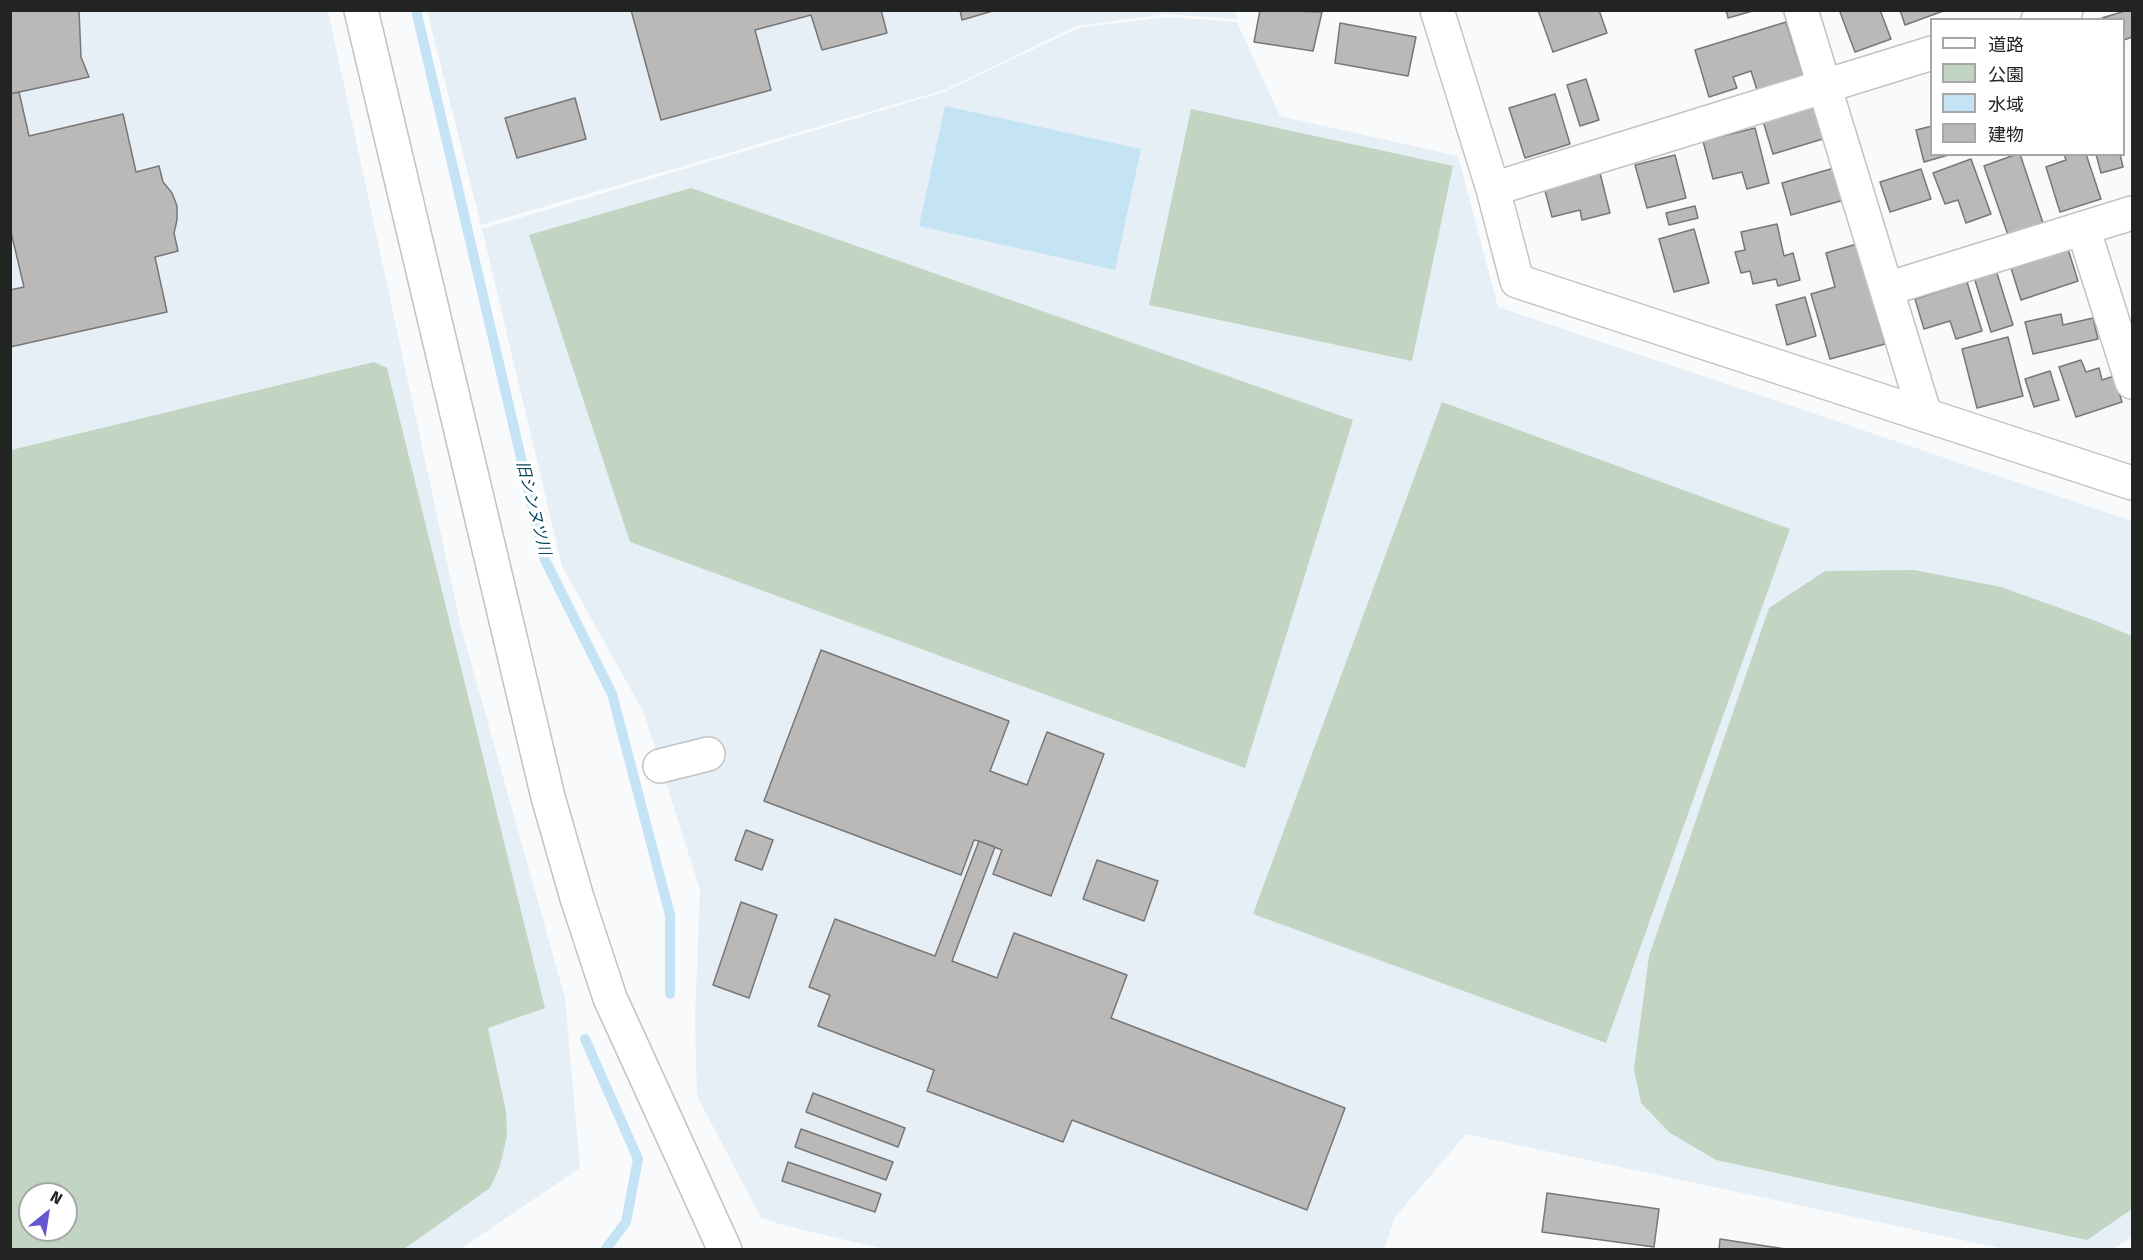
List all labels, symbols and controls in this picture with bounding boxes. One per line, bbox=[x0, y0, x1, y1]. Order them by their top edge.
legend bbox=[1930, 18, 2125, 156]
text: 道路 bbox=[1988, 34, 2024, 56]
text: 公園 bbox=[1988, 64, 2024, 86]
text: 水域 bbox=[1988, 94, 2024, 116]
text: 建物 bbox=[1988, 124, 2024, 146]
water label: 旧シンヌツ川 bbox=[512, 459, 554, 557]
north arrow bbox=[18, 1182, 78, 1242]
text: N bbox=[47, 1187, 66, 1209]

